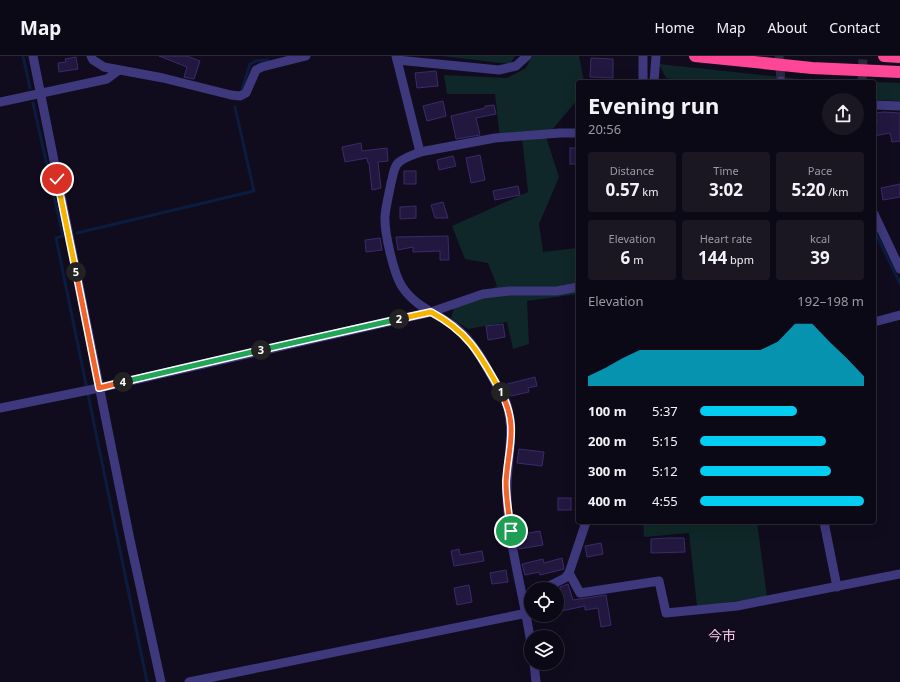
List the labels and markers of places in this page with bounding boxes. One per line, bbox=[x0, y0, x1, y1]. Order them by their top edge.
pin bbox=[40, 162, 74, 196]
pin: 5 bbox=[66, 262, 86, 282]
pin: 2 bbox=[389, 309, 409, 329]
pin: 3 bbox=[251, 340, 271, 360]
pin: 4 bbox=[113, 372, 133, 392]
pin: 1 bbox=[491, 382, 511, 402]
pin bbox=[494, 514, 528, 548]

